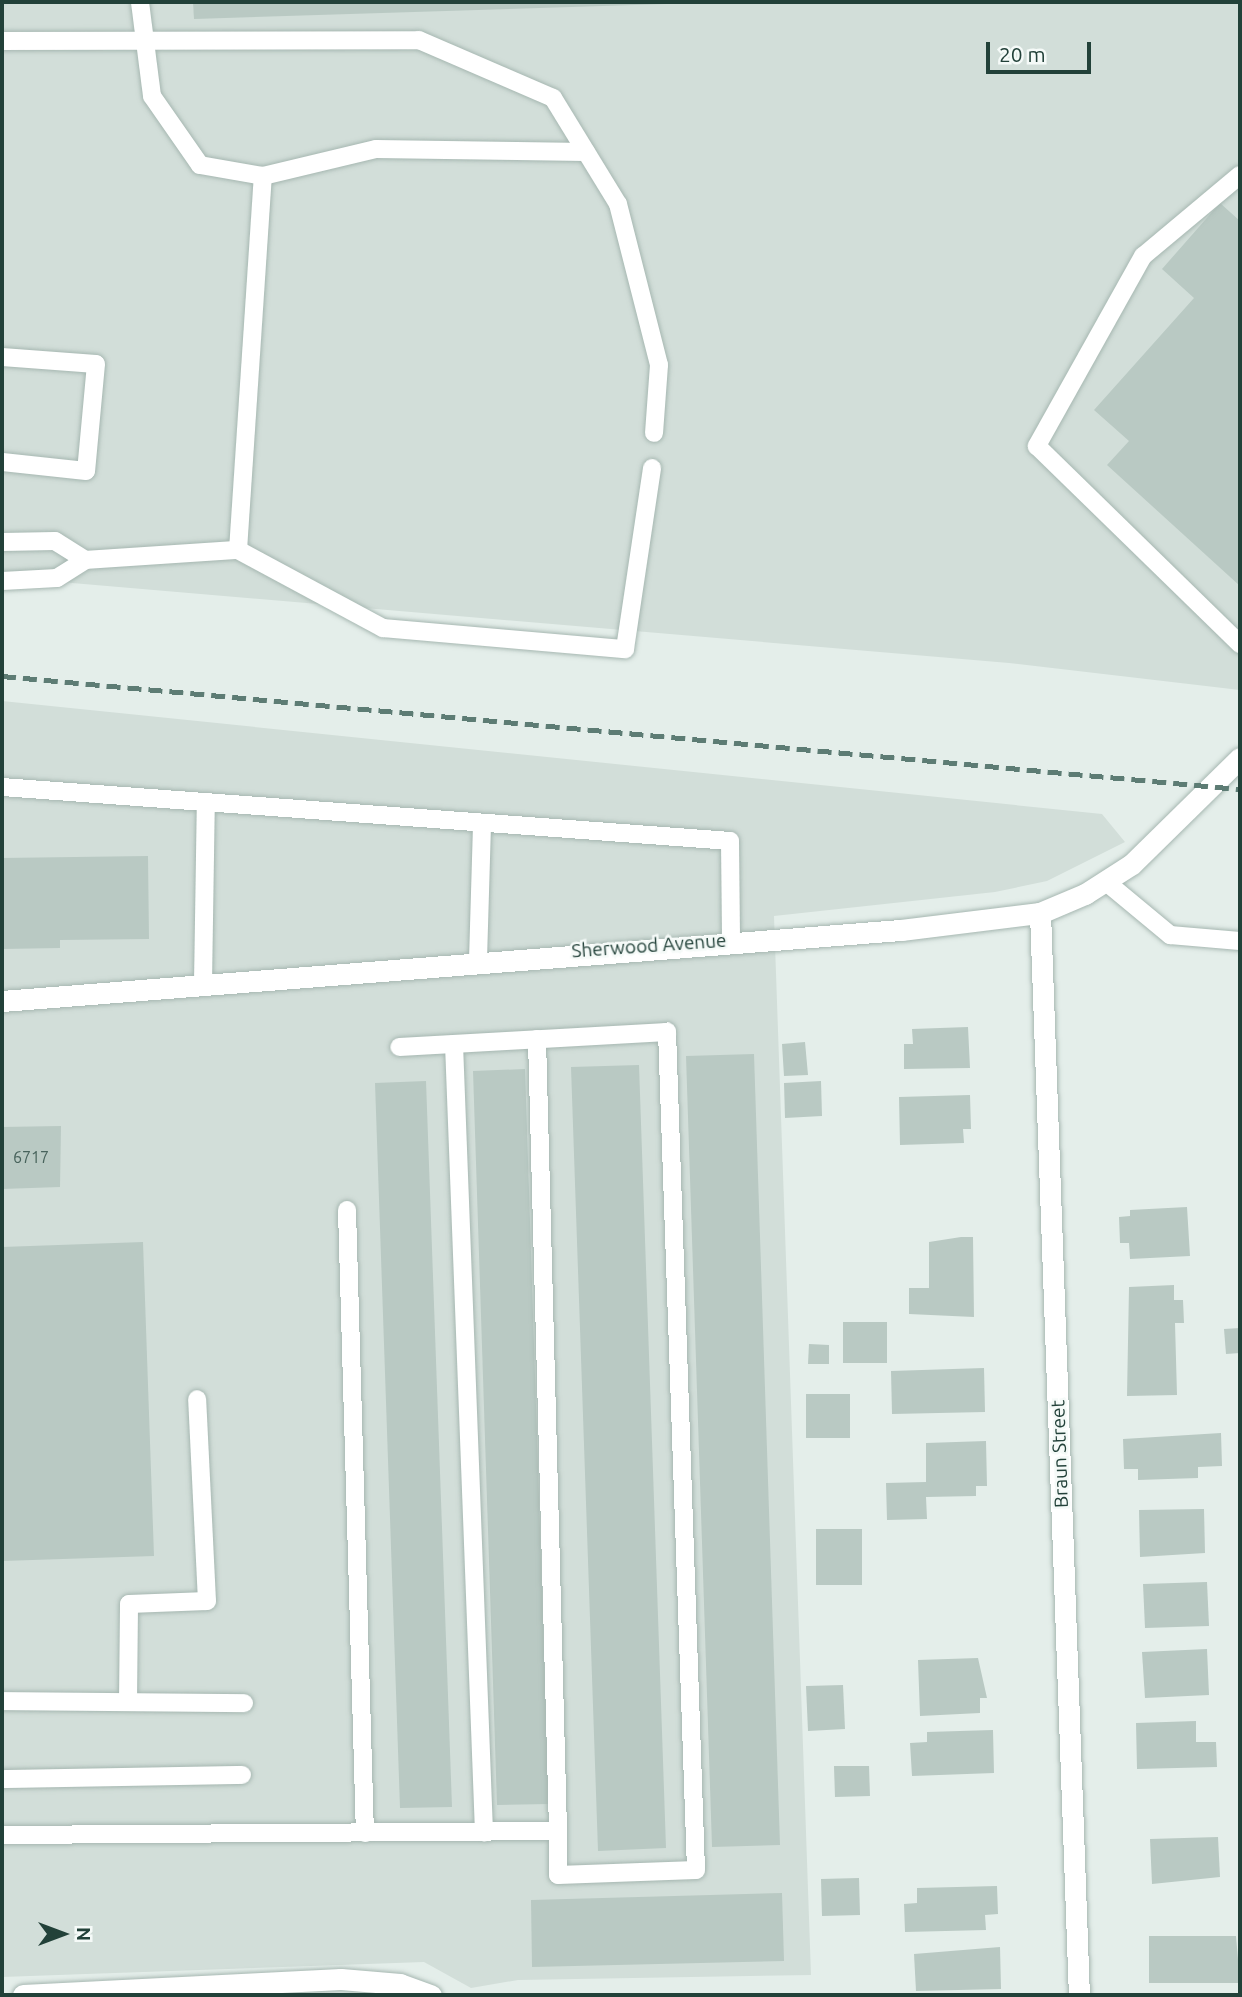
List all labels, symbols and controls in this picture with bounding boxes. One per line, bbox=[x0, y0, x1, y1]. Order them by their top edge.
scale bar bbox=[990, 28, 1095, 72]
text: 20 m bbox=[999, 42, 1046, 66]
street label: Sherwood Avenue bbox=[571, 929, 727, 963]
house number: 6717 bbox=[13, 1147, 49, 1167]
street label: Braun Street bbox=[1047, 1400, 1073, 1508]
north arrow bbox=[28, 1899, 98, 1969]
text: N bbox=[73, 1927, 95, 1941]

